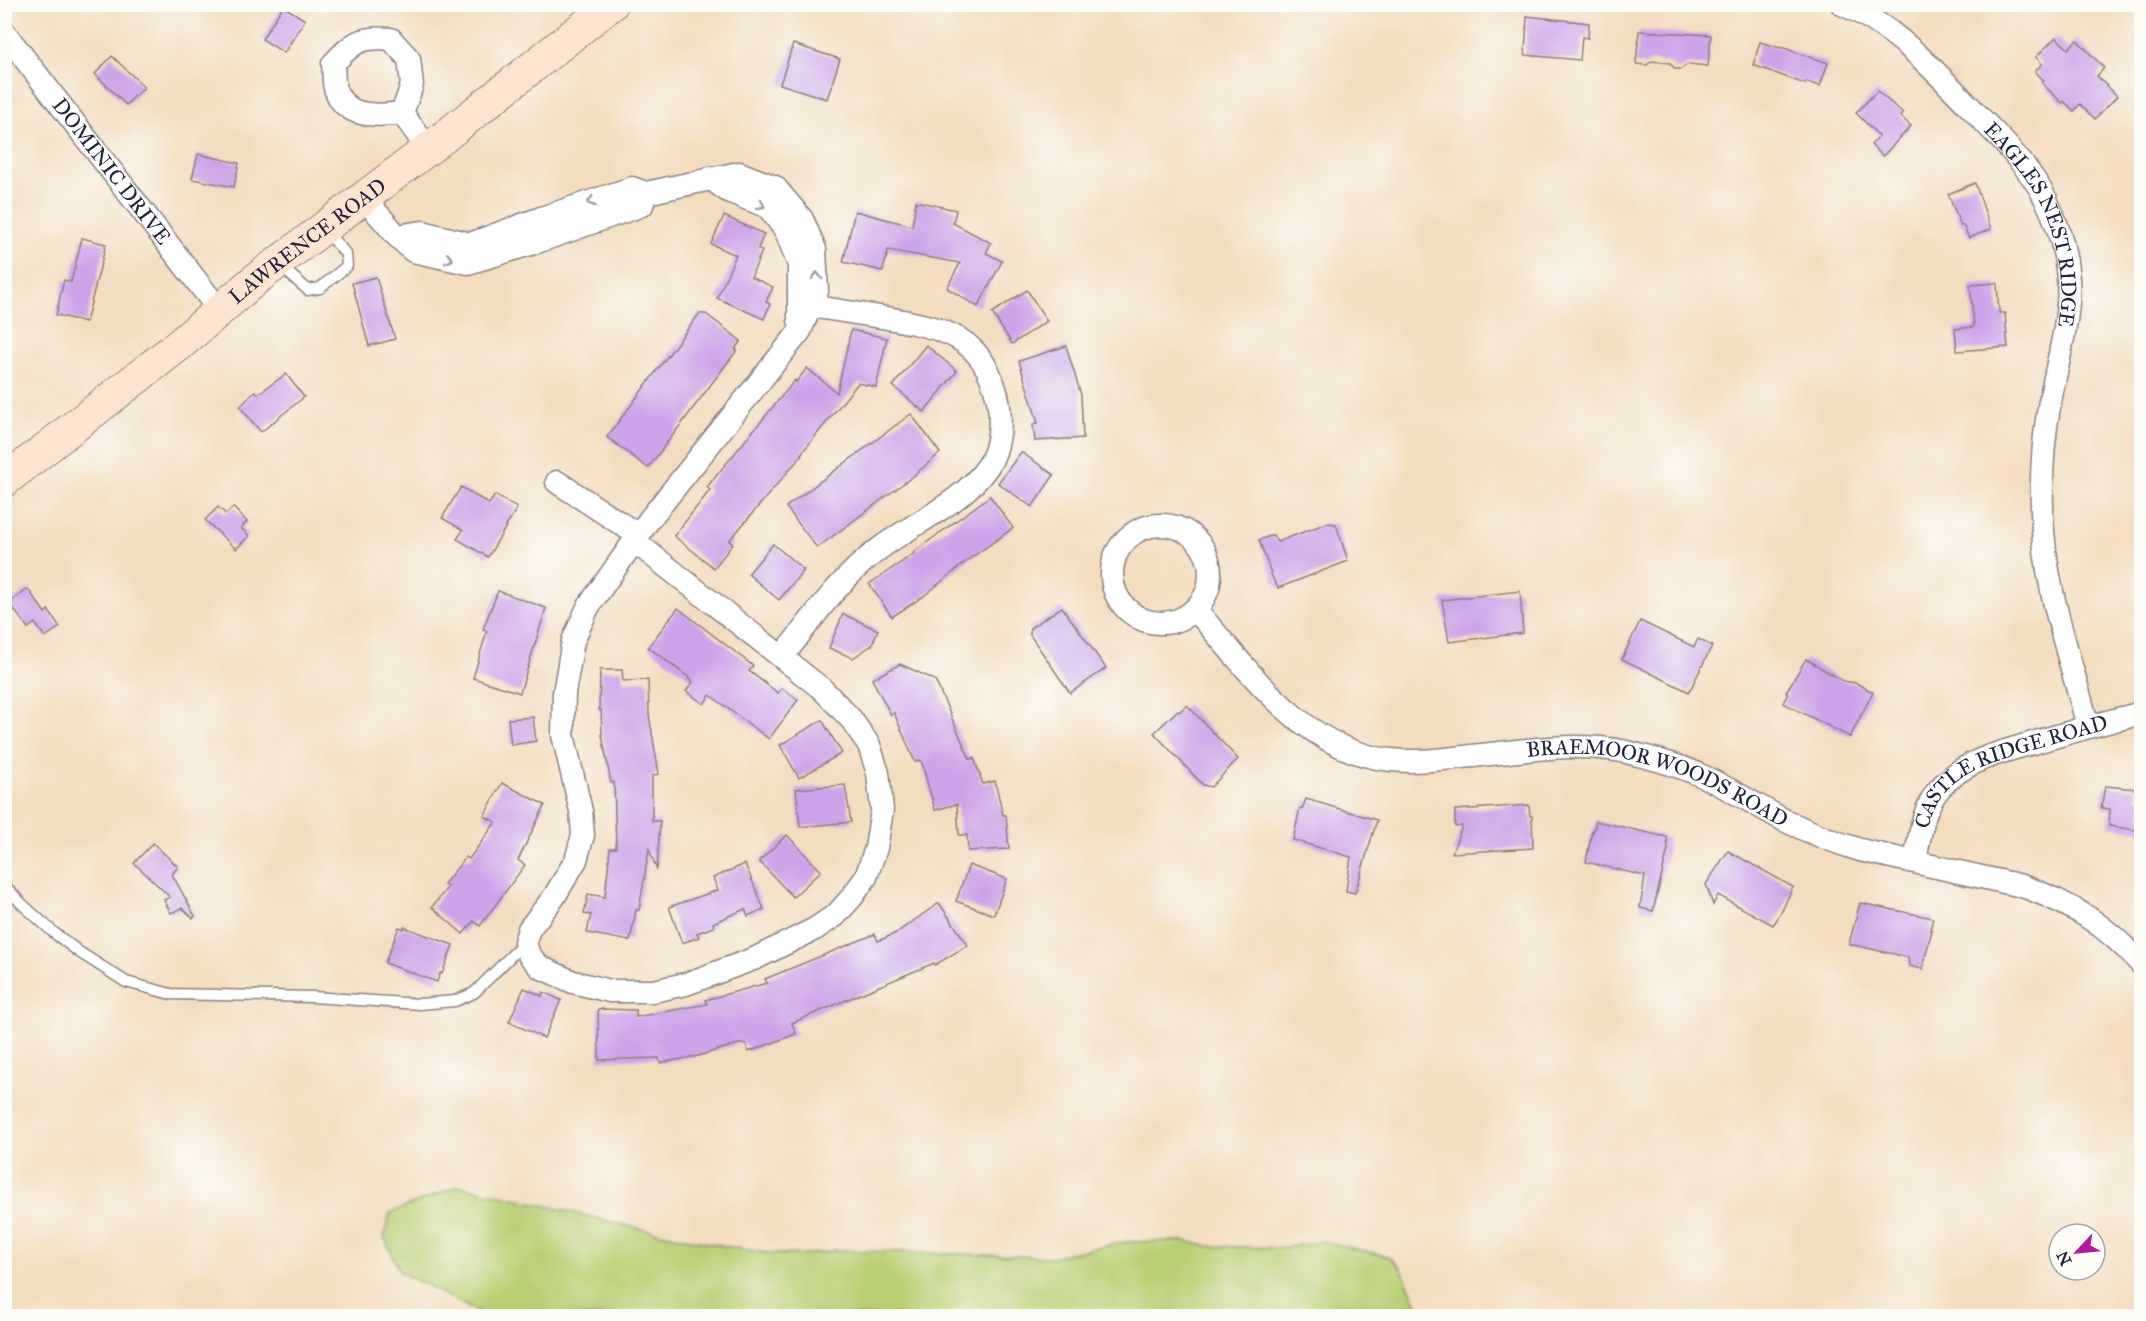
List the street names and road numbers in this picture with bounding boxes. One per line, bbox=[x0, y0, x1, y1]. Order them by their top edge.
street label: DOMINIC DRIVE bbox=[47, 93, 176, 250]
street label: EAGLES NEST RIDGE bbox=[1978, 116, 2082, 329]
street label: LAWRENCE ROAD bbox=[224, 172, 391, 310]
street label: CASTLE RIDGE ROAD bbox=[1909, 709, 2110, 831]
street label: BRAEMOOR WOODS ROAD bbox=[1525, 734, 1793, 833]

